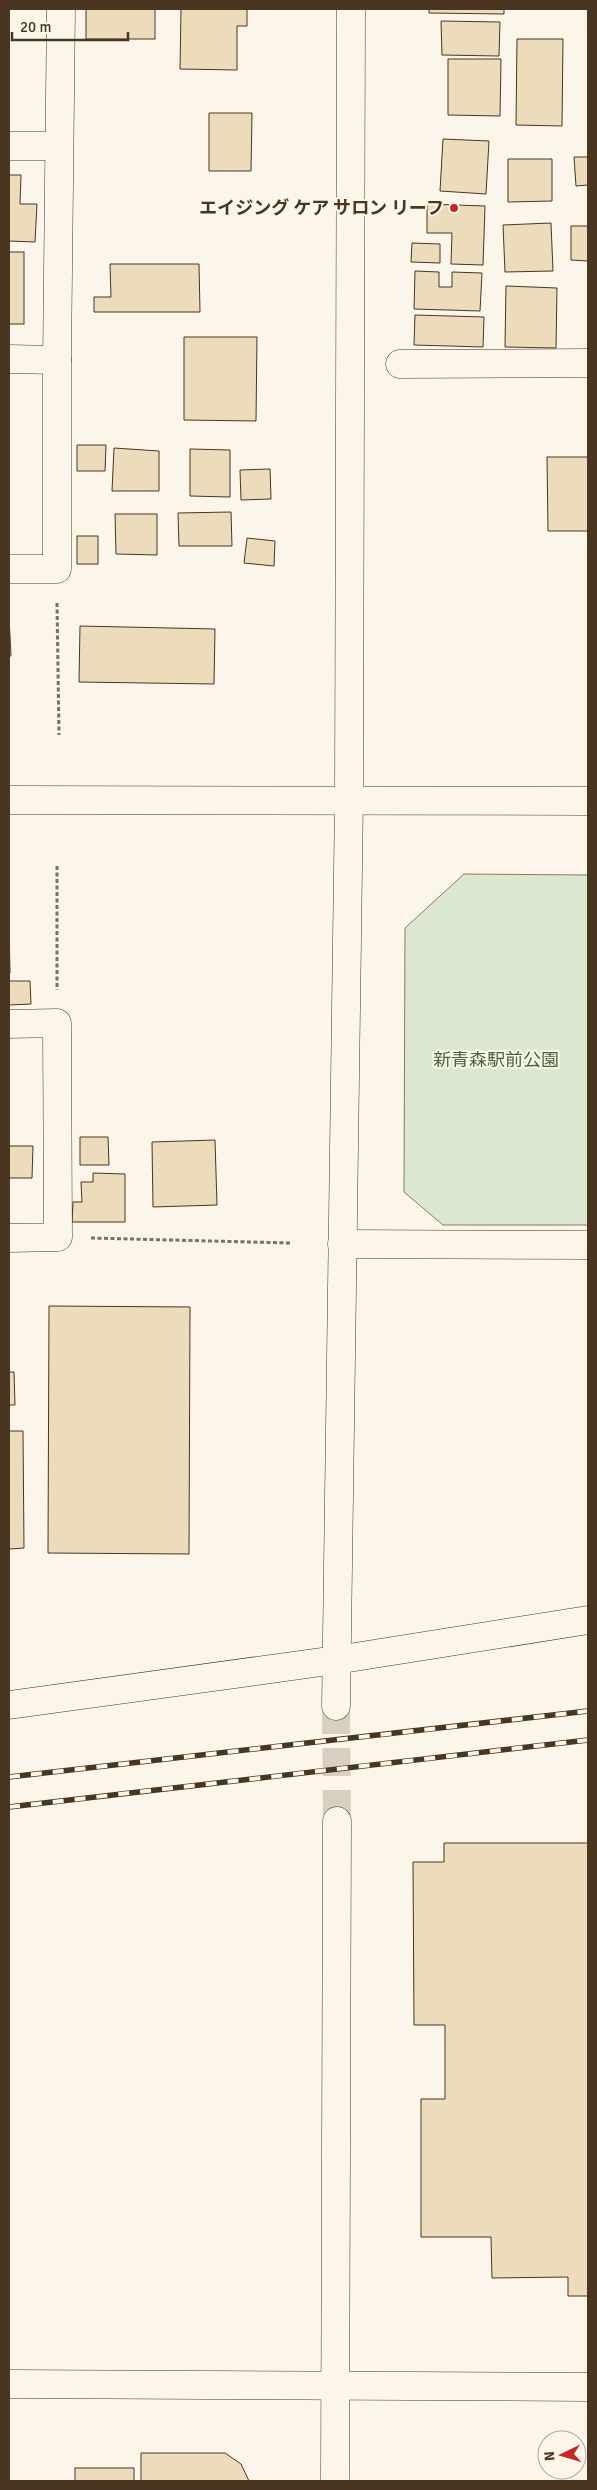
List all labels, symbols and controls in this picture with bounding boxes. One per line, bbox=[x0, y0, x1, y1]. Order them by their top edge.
scale bar bbox=[12, 10, 129, 42]
text: 20 m bbox=[20, 18, 51, 36]
place label: エイジング ケア サロン リーフ bbox=[199, 197, 444, 219]
marker: エイジング ケア サロン リーフ bbox=[448, 202, 460, 214]
park label: 新青森駅前公園 bbox=[433, 1049, 559, 1071]
north arrow bbox=[537, 2430, 587, 2480]
text: N bbox=[541, 2450, 558, 2462]

